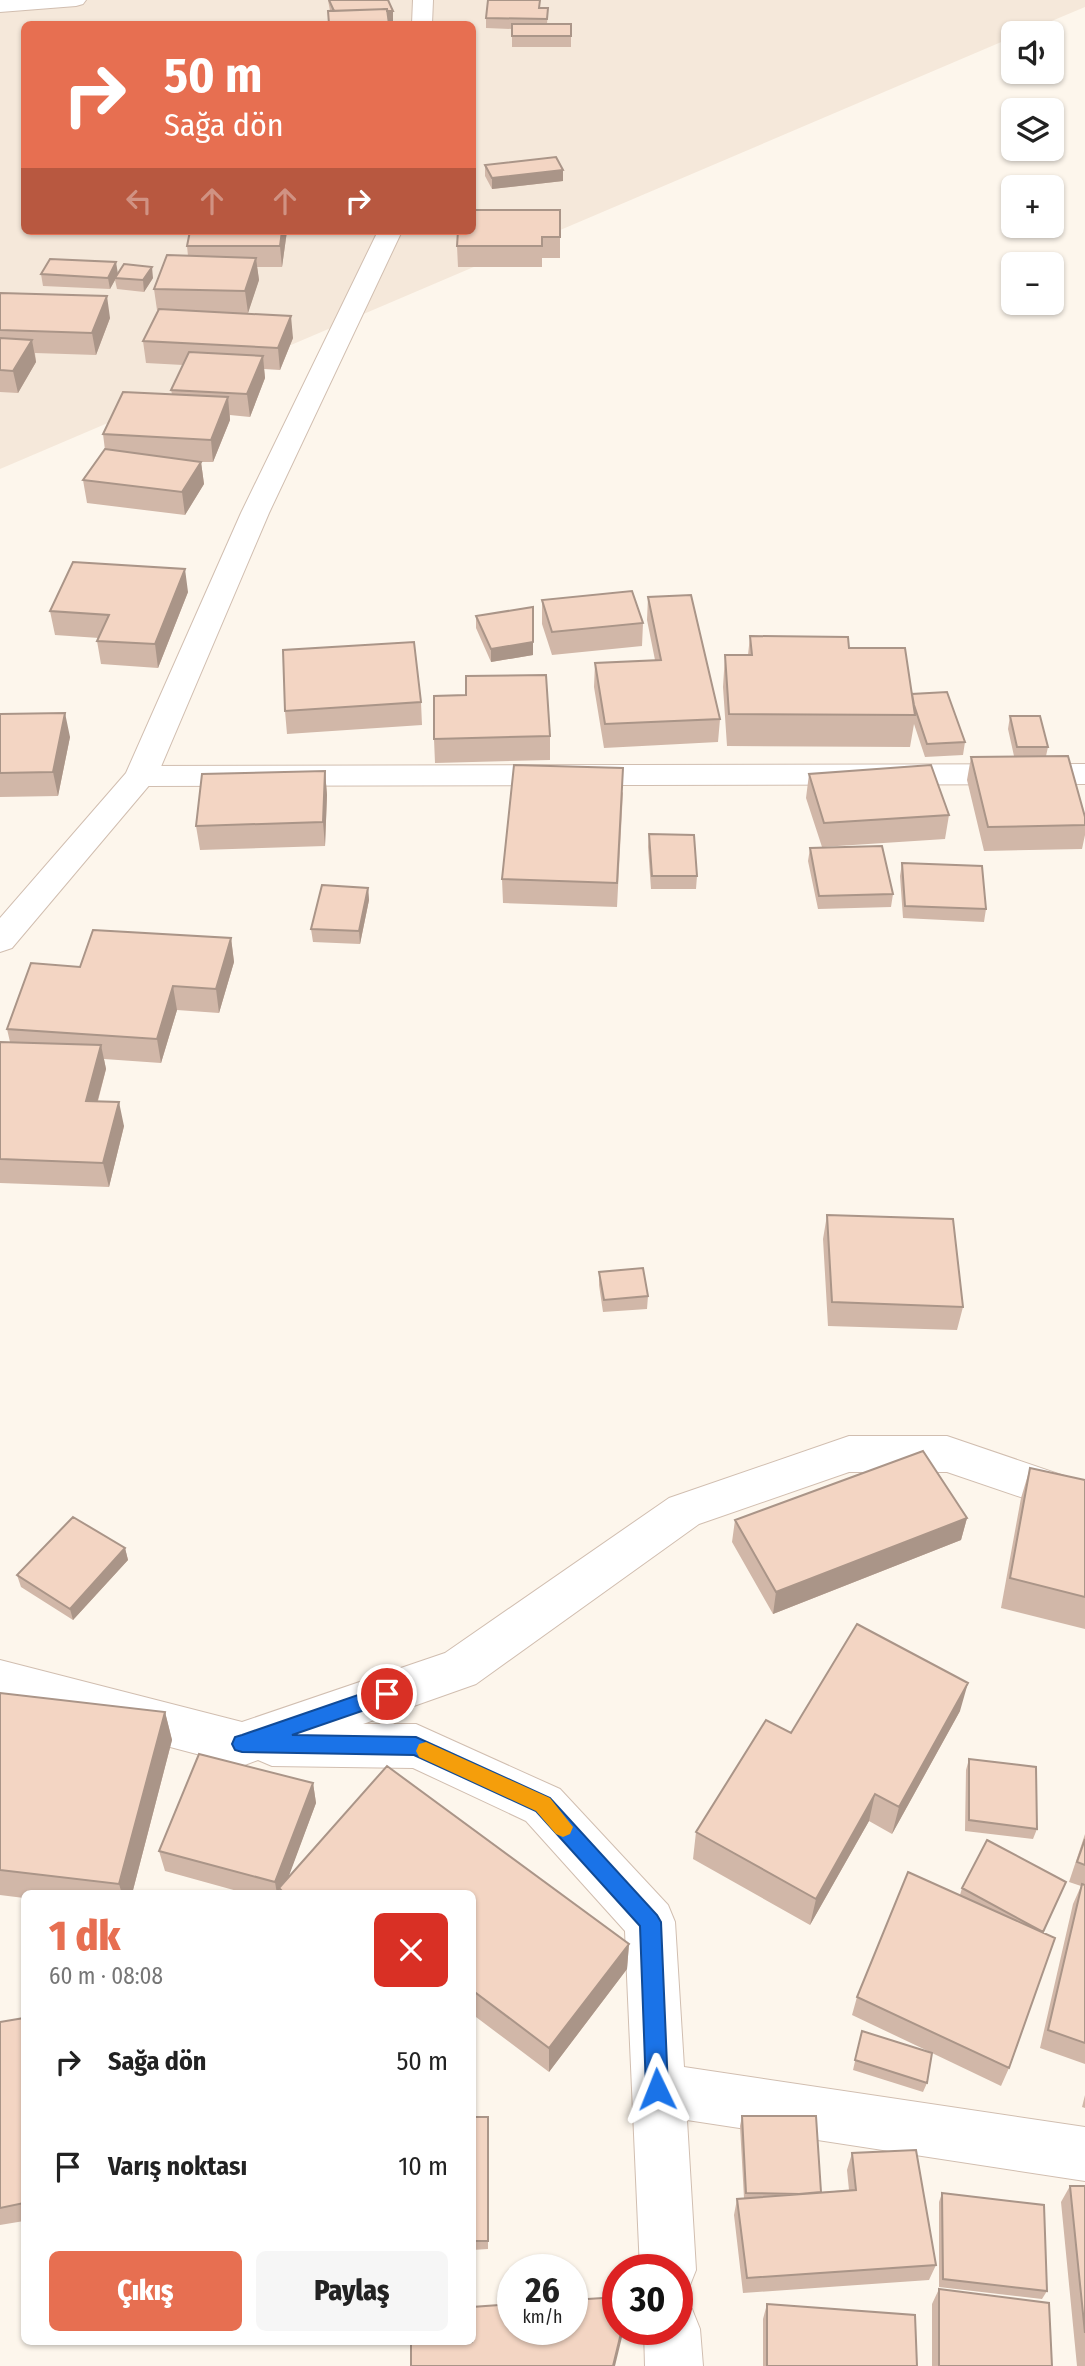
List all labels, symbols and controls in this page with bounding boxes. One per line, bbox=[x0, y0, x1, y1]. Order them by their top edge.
map controls bbox=[1001, 21, 1064, 315]
button: sound bbox=[1001, 21, 1064, 84]
text: 50 m bbox=[164, 46, 262, 105]
icon: right bbox=[49, 49, 140, 140]
button: layers bbox=[1001, 98, 1064, 161]
text: Sağa dön bbox=[164, 106, 284, 144]
button: + bbox=[1001, 175, 1064, 238]
icon: left bbox=[120, 182, 158, 220]
icon: ahead bbox=[193, 182, 231, 220]
icon: ahead bbox=[266, 182, 304, 220]
icon: right bbox=[339, 182, 377, 220]
button: − bbox=[1001, 252, 1064, 315]
pin bbox=[357, 1664, 417, 1724]
icon: arrive bbox=[368, 1675, 406, 1713]
text: 1 dk bbox=[49, 1911, 120, 1961]
button: close bbox=[374, 1913, 448, 1987]
text: 60 m · 08:08 bbox=[49, 1962, 163, 1990]
icon: right bbox=[49, 2043, 87, 2081]
text: Sağa dön bbox=[108, 2046, 207, 2077]
text: 50 m bbox=[396, 2046, 448, 2077]
position arrow bbox=[620, 2052, 694, 2126]
icon: arrive bbox=[49, 2148, 87, 2186]
text: Varış noktası bbox=[108, 2151, 247, 2182]
text: 10 m bbox=[398, 2151, 448, 2182]
button: Çıkış bbox=[49, 2251, 242, 2331]
button: Paylaş bbox=[256, 2251, 448, 2331]
speed limit sign: 30 bbox=[602, 2254, 693, 2345]
text: 26 bbox=[525, 2269, 560, 2311]
text: km/h bbox=[522, 2306, 563, 2328]

